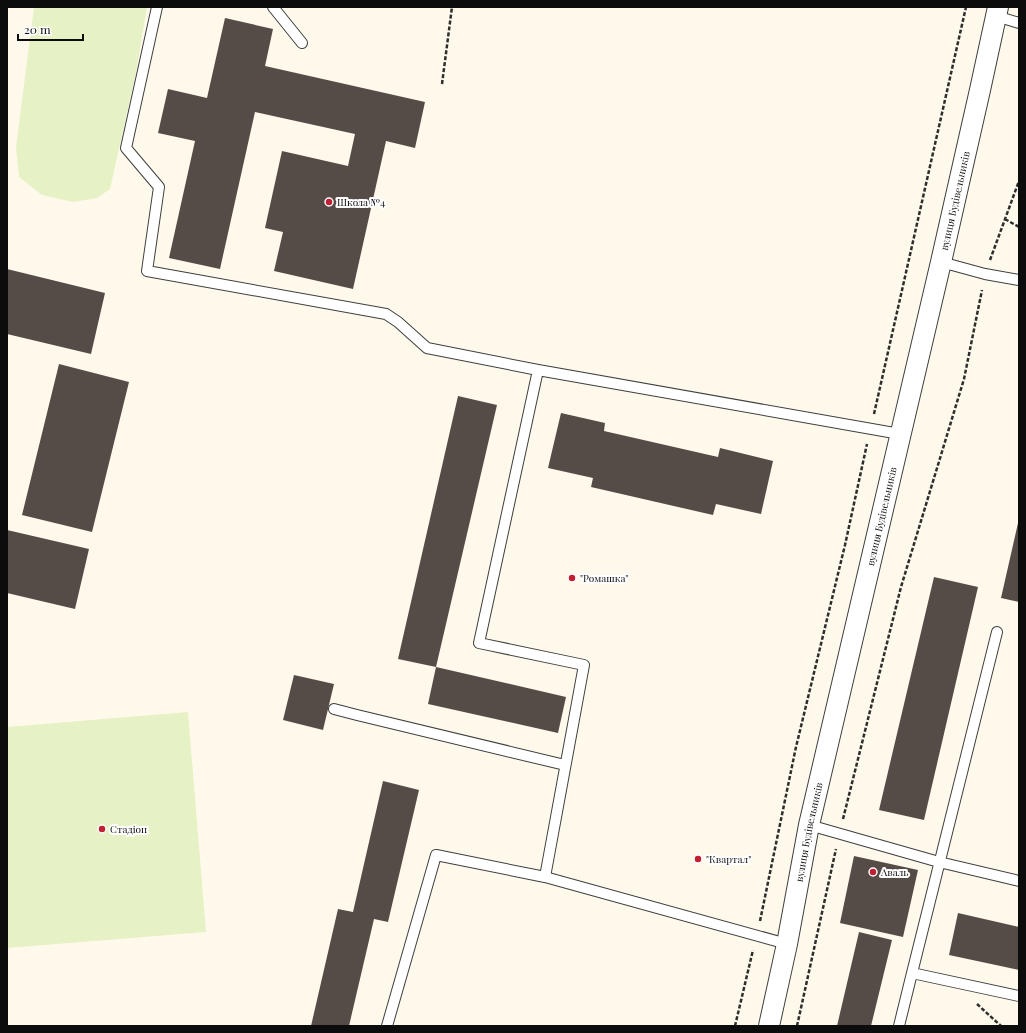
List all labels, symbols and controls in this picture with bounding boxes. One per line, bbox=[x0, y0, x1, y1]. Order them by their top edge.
scale bar bbox=[18, 16, 83, 42]
text: 20 m bbox=[24, 21, 51, 37]
street label: вулиця Будівельників bbox=[937, 149, 973, 252]
place label: Школа №4 bbox=[337, 195, 385, 209]
marker: Школа №4 bbox=[324, 197, 334, 207]
street label: вулиця Будівельників bbox=[863, 465, 900, 567]
place label: "Ромашка" bbox=[580, 571, 628, 585]
marker: "Ромашка" bbox=[567, 573, 577, 583]
street label: вулиця Будівельників bbox=[792, 780, 826, 883]
place label: Стадіон bbox=[110, 822, 147, 836]
marker: Стадіон bbox=[97, 824, 107, 834]
place label: "Квартал" bbox=[706, 852, 751, 866]
marker: "Квартал" bbox=[693, 854, 703, 864]
place label: Аваль bbox=[880, 865, 909, 879]
marker: Аваль bbox=[868, 867, 878, 877]

